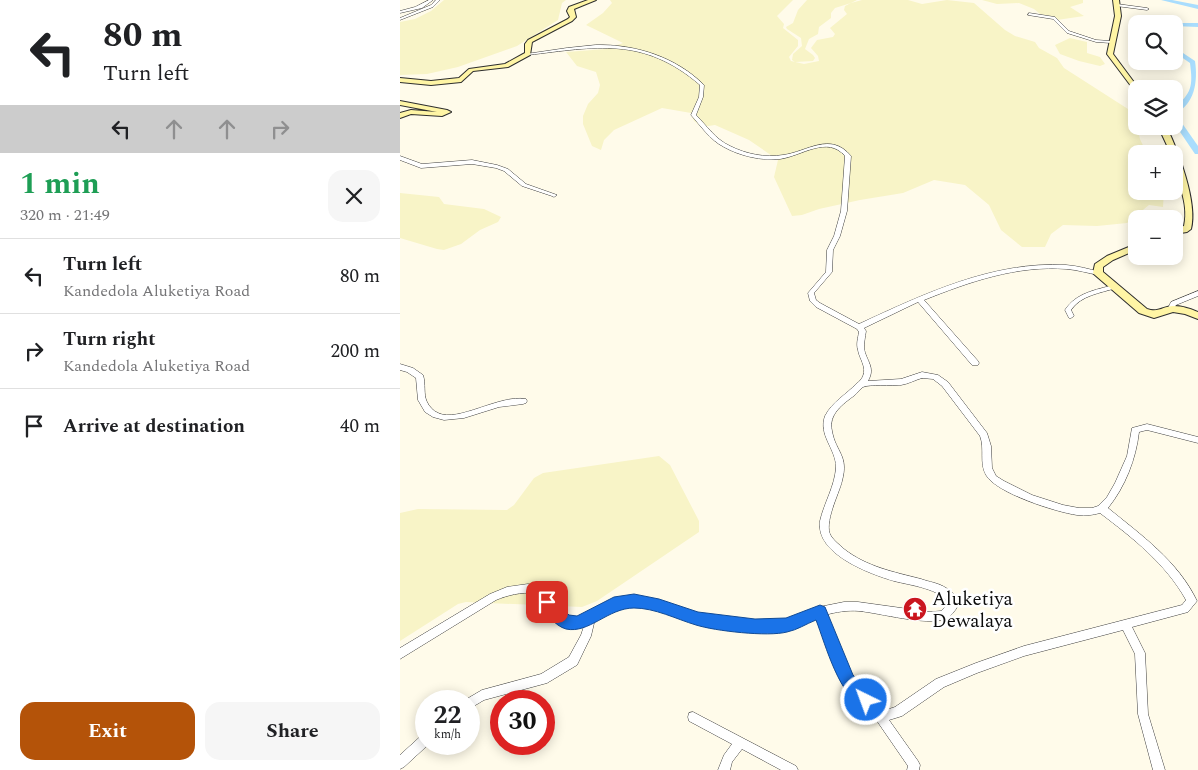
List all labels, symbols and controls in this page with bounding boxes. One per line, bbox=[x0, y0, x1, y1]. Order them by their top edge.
text: 80 m bbox=[103, 9, 183, 62]
map controls bbox=[1128, 15, 1183, 265]
button: search bbox=[1128, 15, 1183, 70]
icon: left bbox=[20, 20, 85, 85]
text: Turn left bbox=[103, 57, 189, 90]
button: layers bbox=[1128, 80, 1183, 135]
icon: left bbox=[107, 115, 135, 143]
icon: ahead bbox=[160, 115, 188, 143]
icon: ahead bbox=[213, 115, 241, 143]
icon: right bbox=[266, 115, 294, 143]
button: + bbox=[1128, 145, 1183, 200]
text: 1 min bbox=[20, 161, 100, 207]
button: close bbox=[328, 170, 380, 222]
text: 320 m · 21:49 bbox=[20, 203, 110, 227]
button: − bbox=[1128, 210, 1183, 265]
text: Turn left bbox=[63, 250, 142, 279]
icon: left bbox=[20, 262, 48, 290]
text: 80 m bbox=[340, 262, 380, 291]
text: Kandedola Aluketiya Road bbox=[63, 279, 250, 303]
text: Turn right bbox=[63, 325, 156, 354]
icon: right bbox=[20, 337, 48, 365]
text: 200 m bbox=[330, 337, 380, 366]
text: Kandedola Aluketiya Road bbox=[63, 354, 250, 378]
icon: arrive bbox=[20, 412, 48, 440]
text: Arrive at destination bbox=[63, 412, 245, 441]
text: 40 m bbox=[340, 412, 380, 441]
pin bbox=[526, 581, 568, 623]
place label: Aluketiya Dewalaya bbox=[932, 585, 1014, 636]
icon: arrive bbox=[533, 588, 561, 616]
temple icon: Aluketiya Dewalaya bbox=[902, 596, 928, 622]
position arrow bbox=[839, 673, 891, 725]
speed limit sign: 30 bbox=[490, 690, 555, 755]
text: 22 bbox=[433, 697, 462, 735]
button: Exit bbox=[20, 702, 195, 760]
button: Share bbox=[205, 702, 380, 760]
text: km/h bbox=[434, 725, 461, 744]

